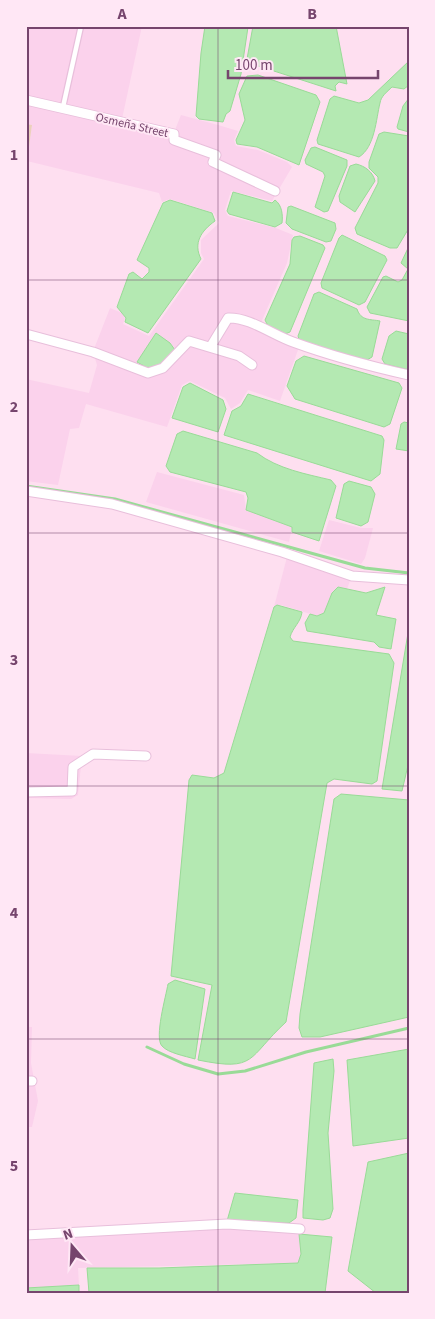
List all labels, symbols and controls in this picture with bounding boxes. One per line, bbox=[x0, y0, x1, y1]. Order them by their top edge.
text: A bbox=[116, 3, 127, 25]
text: B bbox=[307, 3, 317, 25]
scale bar bbox=[228, 48, 378, 80]
text: 100 m bbox=[235, 55, 273, 76]
street label: Osmeña Street bbox=[94, 109, 170, 142]
text: 1 bbox=[10, 144, 18, 166]
text: 2 bbox=[10, 396, 18, 418]
text: 3 bbox=[10, 649, 18, 671]
text: 4 bbox=[10, 902, 19, 924]
text: 5 bbox=[10, 1155, 18, 1177]
north arrow bbox=[48, 1222, 98, 1272]
text: N bbox=[60, 1224, 76, 1246]

